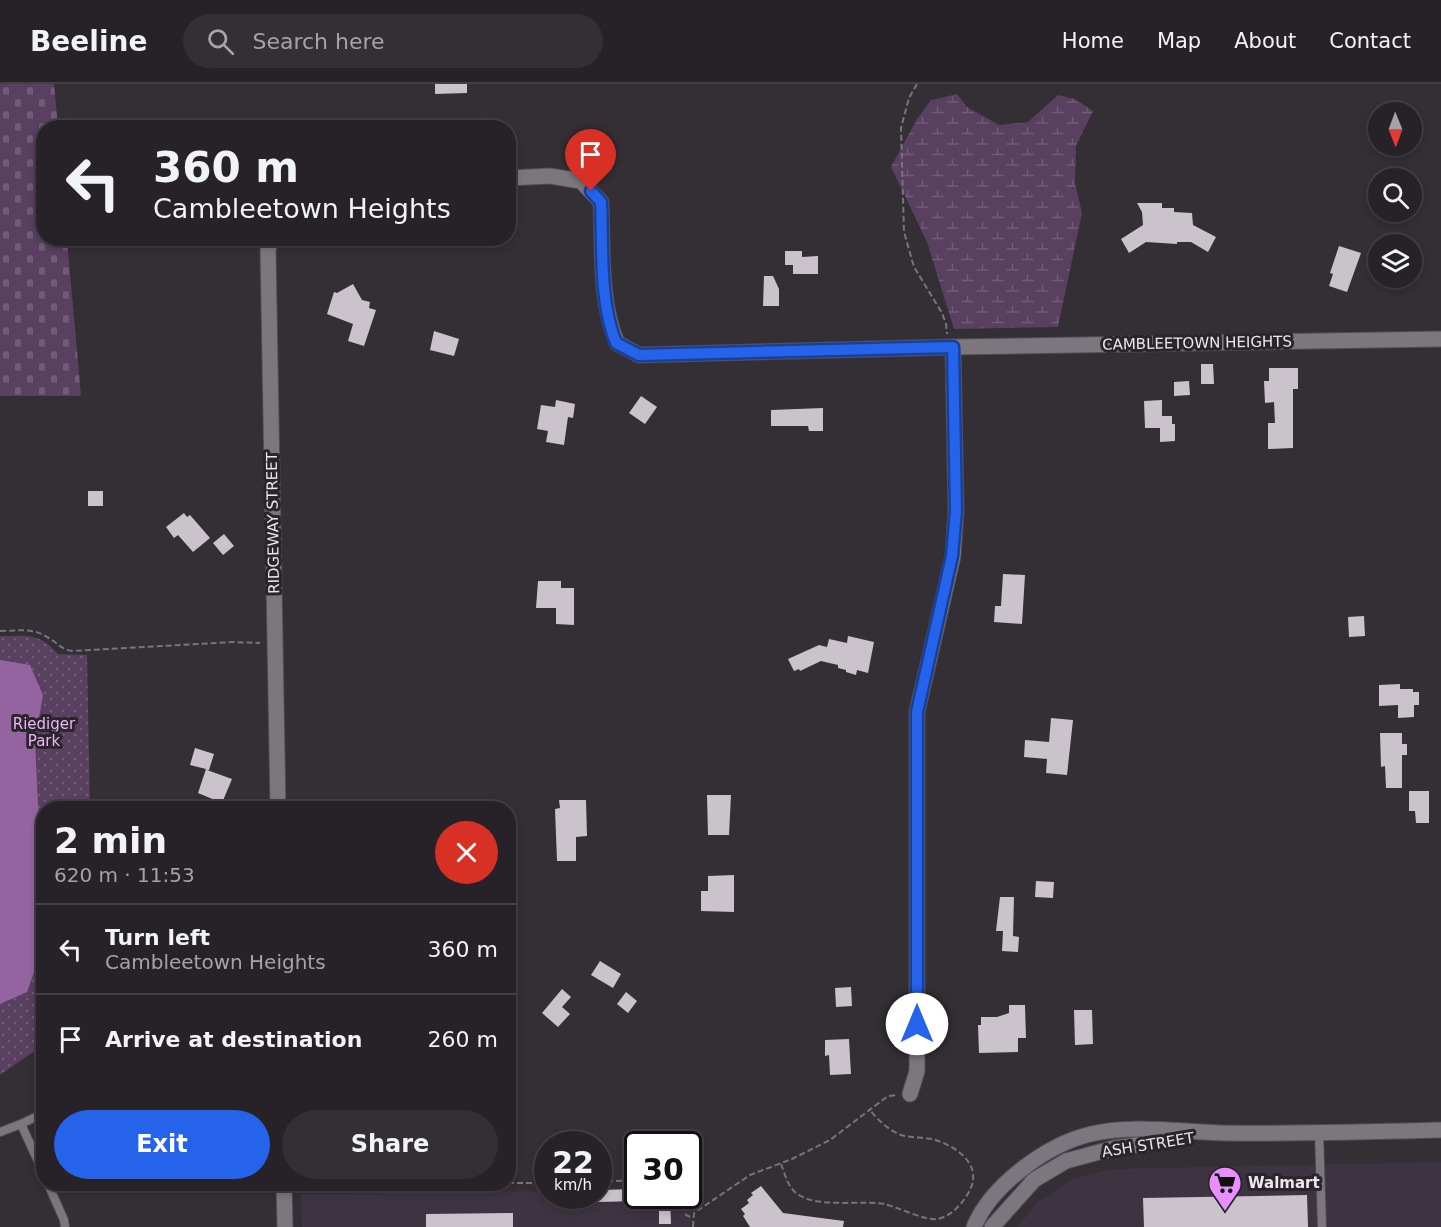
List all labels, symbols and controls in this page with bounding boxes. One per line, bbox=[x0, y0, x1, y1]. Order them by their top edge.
search box bbox=[183, 14, 603, 68]
text: Beeline bbox=[30, 25, 147, 58]
icon: search bbox=[204, 25, 237, 58]
text: Search here bbox=[252, 29, 385, 54]
text: Home bbox=[1062, 29, 1124, 53]
text: Map bbox=[1157, 29, 1201, 53]
text: About bbox=[1234, 29, 1296, 53]
text: Contact bbox=[1329, 29, 1411, 53]
north arrow bbox=[1368, 102, 1422, 156]
map controls bbox=[1368, 102, 1422, 288]
pin bbox=[565, 129, 616, 191]
icon: arrive bbox=[574, 138, 607, 171]
text: 360 m bbox=[153, 143, 299, 192]
icon: left bbox=[54, 144, 132, 222]
button: search bbox=[1368, 168, 1422, 222]
text: Cambleetown Heights bbox=[153, 193, 451, 224]
button: layers bbox=[1368, 234, 1422, 288]
street label: CAMBLEETOWN HEIGHTS bbox=[1102, 332, 1292, 354]
street label: RIDGEWAY STREET bbox=[263, 451, 283, 594]
park label: Riediger Park bbox=[13, 715, 76, 750]
text: 2 min bbox=[54, 820, 167, 861]
button: close bbox=[435, 821, 498, 884]
text: 620 m · 11:53 bbox=[54, 863, 195, 887]
text: Turn left bbox=[105, 925, 210, 950]
icon: left bbox=[54, 933, 87, 966]
text: 360 m bbox=[428, 937, 498, 962]
text: Cambleetown Heights bbox=[105, 950, 326, 974]
position arrow bbox=[885, 992, 949, 1056]
icon: arrive bbox=[54, 1023, 87, 1056]
text: Arrive at destination bbox=[105, 1027, 362, 1052]
text: 260 m bbox=[428, 1027, 498, 1052]
button: Exit bbox=[54, 1110, 270, 1179]
button: Share bbox=[282, 1110, 498, 1179]
street label: ASH STREET bbox=[1101, 1129, 1196, 1161]
speed limit sign: 30 bbox=[624, 1131, 702, 1209]
text: 22 bbox=[552, 1145, 594, 1180]
supermarket icon: Walmart bbox=[1207, 1165, 1243, 1212]
place label: Walmart bbox=[1248, 1174, 1320, 1192]
text: km/h bbox=[554, 1176, 592, 1194]

